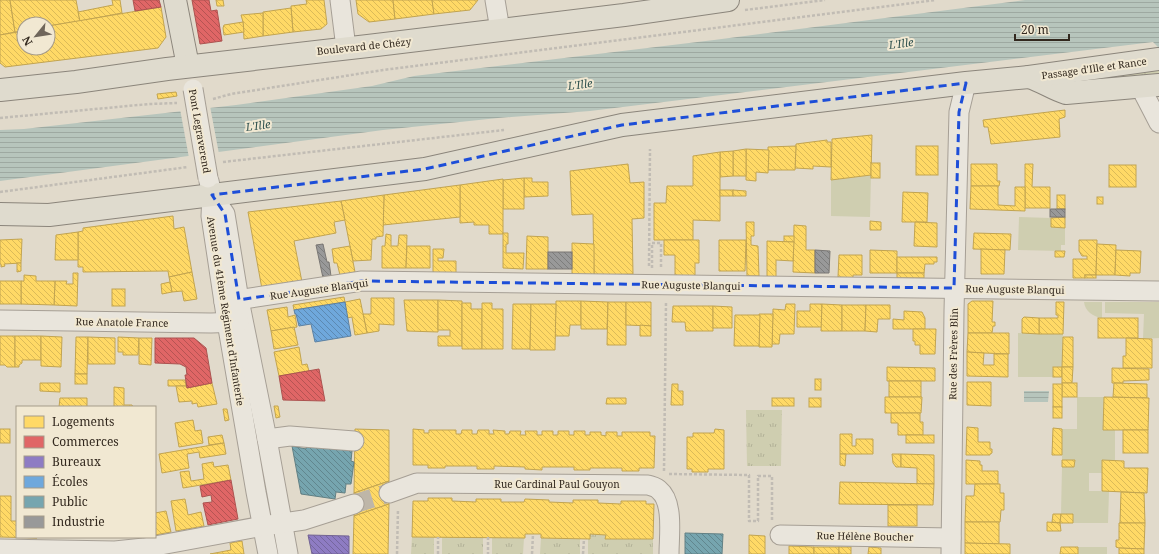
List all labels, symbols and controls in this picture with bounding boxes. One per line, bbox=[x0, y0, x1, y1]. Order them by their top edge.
north arrow bbox=[16, 16, 56, 56]
scale bar bbox=[1015, 16, 1069, 42]
text: 20 m bbox=[1021, 21, 1049, 38]
text: N bbox=[18, 33, 36, 49]
street label: Boulevard de Chézy bbox=[316, 34, 412, 58]
water label: L'Ille bbox=[887, 34, 915, 52]
street label: Passage d'Ille et Rance bbox=[1040, 54, 1148, 82]
water label: L'Ille bbox=[566, 75, 594, 93]
street label: Pont Legraverend bbox=[186, 88, 214, 174]
water label: L'Ille bbox=[244, 116, 272, 134]
street label: Avenue du 41ème Régiment d'Infanterie bbox=[204, 215, 248, 407]
street label: Rue Auguste Blanqui bbox=[269, 275, 370, 303]
street label: Rue Auguste Blanqui bbox=[641, 277, 742, 293]
street label: Rue Auguste Blanqui bbox=[965, 281, 1066, 297]
street label: Rue des Frères Blin bbox=[945, 307, 961, 400]
street label: Rue Anatole France bbox=[75, 314, 169, 330]
legend bbox=[16, 406, 156, 538]
text: Logements bbox=[52, 413, 114, 430]
text: Commerces bbox=[52, 433, 119, 450]
text: Bureaux bbox=[52, 453, 101, 470]
text: Écoles bbox=[52, 473, 88, 490]
street label: Rue Cardinal Paul Gouyon bbox=[494, 477, 620, 491]
text: Public bbox=[52, 493, 88, 510]
text: Industrie bbox=[52, 513, 105, 530]
street label: Rue Hélène Boucher bbox=[816, 528, 914, 544]

